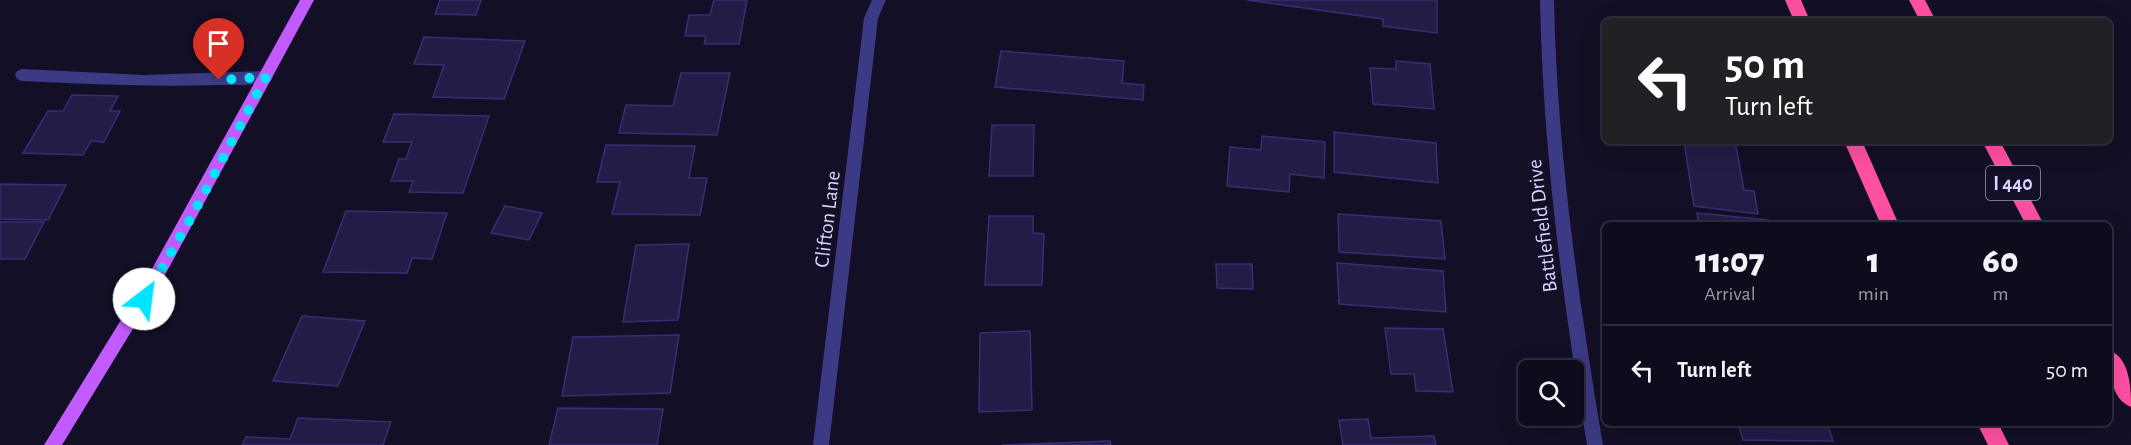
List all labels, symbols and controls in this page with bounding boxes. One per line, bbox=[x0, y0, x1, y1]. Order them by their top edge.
pin bbox=[193, 18, 244, 80]
icon: arrive bbox=[202, 27, 235, 60]
icon: left bbox=[1626, 42, 1704, 120]
text: 50 m bbox=[1725, 44, 1805, 86]
text: Turn left bbox=[1725, 93, 1813, 120]
street label: Battlefield Drive bbox=[1524, 158, 1561, 294]
road number: I 440 bbox=[1986, 166, 2040, 200]
street label: Clifton Lane bbox=[811, 170, 844, 269]
text: 11:07 bbox=[1695, 243, 1765, 279]
text: 1 bbox=[1867, 243, 1880, 279]
text: 60 bbox=[1982, 243, 2019, 279]
position arrow bbox=[112, 267, 176, 331]
text: Arrival bbox=[1704, 284, 1756, 304]
text: min bbox=[1858, 284, 1889, 304]
text: m bbox=[1992, 284, 2008, 304]
icon: left bbox=[1626, 354, 1659, 387]
text: Turn left bbox=[1677, 359, 1751, 381]
text: 50 m bbox=[2046, 359, 2088, 381]
map controls bbox=[1518, 360, 1584, 426]
button: search bbox=[1518, 360, 1584, 426]

